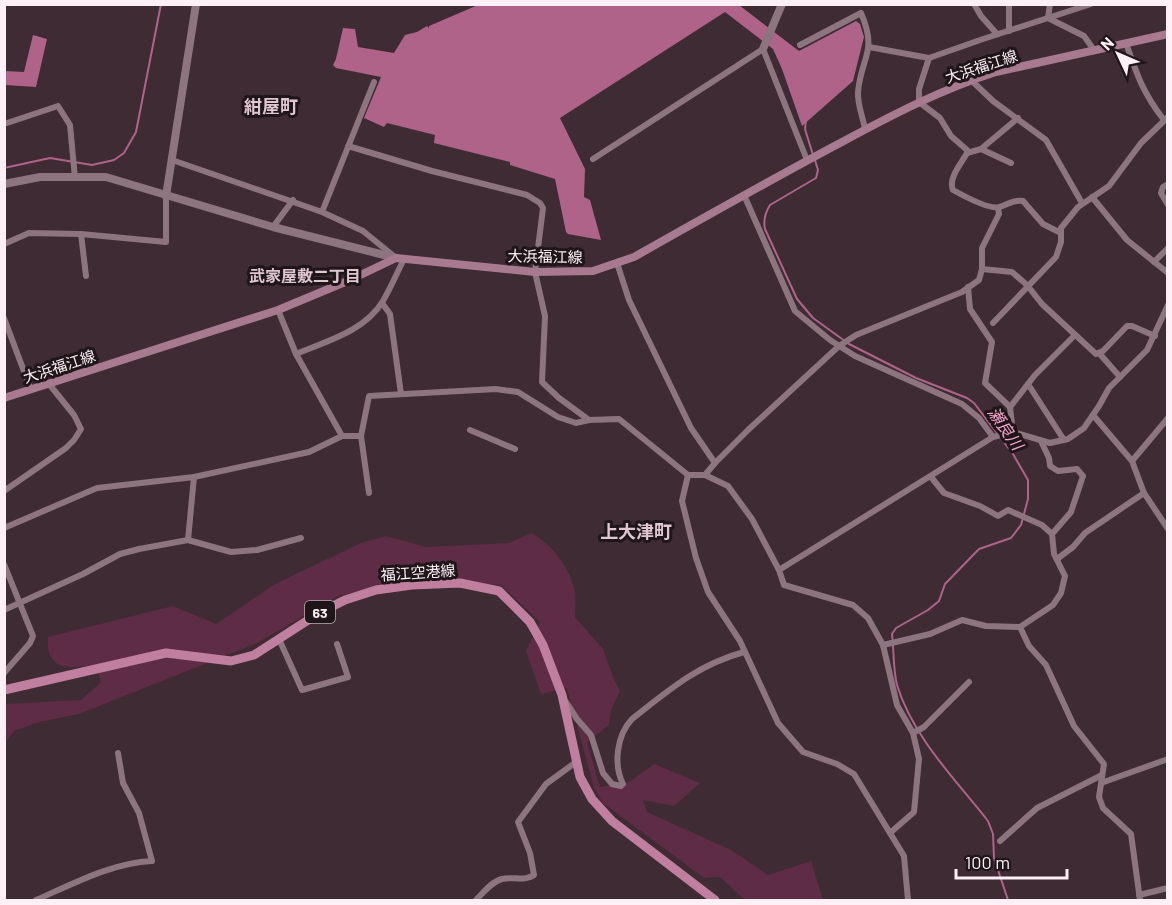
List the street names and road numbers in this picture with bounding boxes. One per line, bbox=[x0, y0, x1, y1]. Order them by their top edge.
street label: 大浜福江線 bbox=[943, 46, 1019, 86]
street label: 大浜福江線 bbox=[507, 246, 583, 266]
street label: 大浜福江線 bbox=[21, 346, 97, 386]
street label: 福江空港線 bbox=[380, 560, 456, 584]
road number: 63 bbox=[305, 601, 335, 623]

